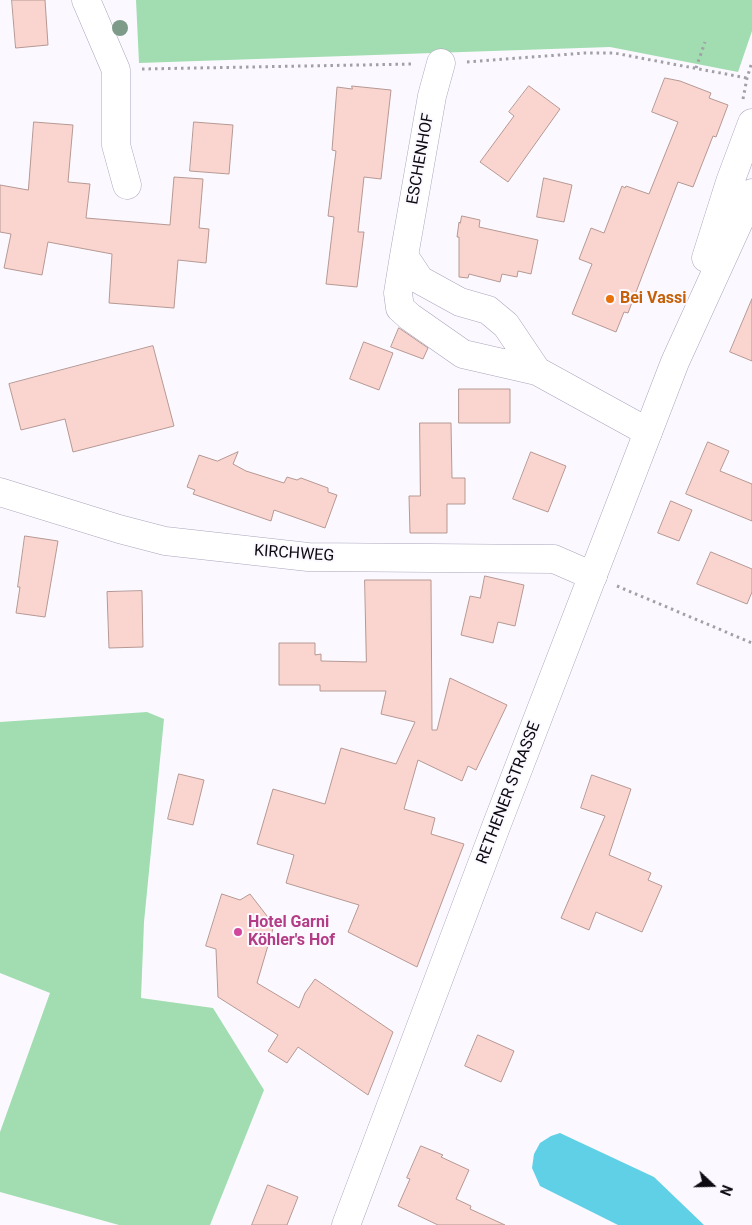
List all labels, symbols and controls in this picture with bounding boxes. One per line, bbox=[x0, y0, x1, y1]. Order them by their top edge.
street label: ESCHENHOF bbox=[404, 112, 438, 206]
place label: Bei Vassi bbox=[620, 289, 686, 309]
marker: Bei Vassi bbox=[604, 293, 616, 305]
street label: KIRCHWEG bbox=[253, 542, 335, 566]
street label: RETHENER STRASSE bbox=[473, 719, 545, 867]
place label: Hotel Garni Köhler's Hof bbox=[248, 913, 335, 951]
marker: Hotel Garni Köhler's Hof bbox=[232, 926, 244, 938]
north arrow bbox=[687, 1160, 737, 1210]
text: N bbox=[717, 1183, 735, 1198]

